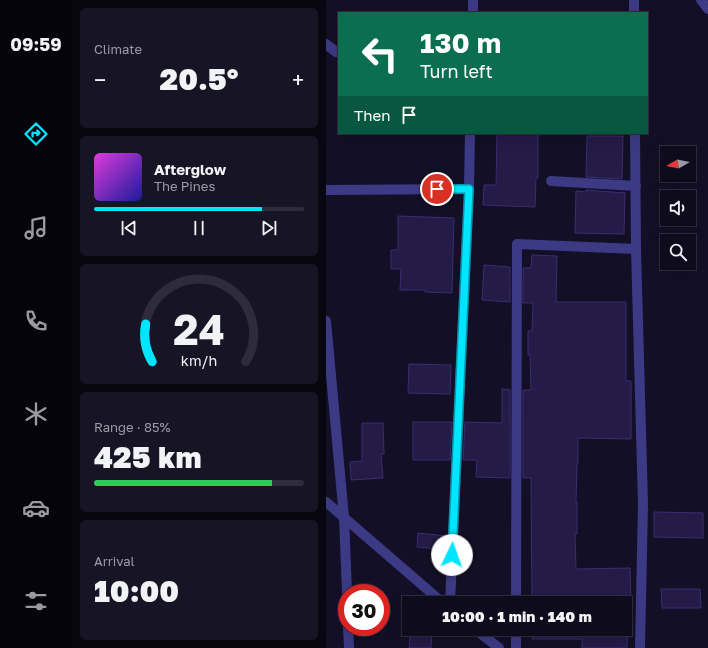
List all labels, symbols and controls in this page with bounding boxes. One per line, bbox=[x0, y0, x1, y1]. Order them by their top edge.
text: 130 m bbox=[420, 26, 501, 59]
icon: left bbox=[354, 28, 406, 80]
text: 09:59 bbox=[10, 33, 62, 55]
text: Climate bbox=[94, 41, 142, 57]
text: Turn left bbox=[420, 60, 493, 82]
text: 20.5° bbox=[160, 61, 238, 97]
text: − bbox=[94, 66, 106, 93]
text: + bbox=[292, 66, 304, 93]
icon: arrive bbox=[398, 104, 420, 126]
text: Then bbox=[354, 106, 390, 124]
icon: directions bbox=[22, 120, 50, 148]
north arrow bbox=[660, 146, 696, 182]
map controls bbox=[660, 146, 696, 270]
text: Afterglow bbox=[154, 160, 226, 178]
pin bbox=[420, 172, 454, 206]
text: The Pines bbox=[154, 178, 215, 194]
icon: arrive bbox=[426, 178, 448, 200]
button: sound bbox=[660, 190, 696, 226]
icon: music bbox=[22, 214, 50, 242]
icon: previous bbox=[118, 217, 140, 239]
icon: pause bbox=[188, 217, 210, 239]
icon: next bbox=[258, 217, 280, 239]
button: search bbox=[660, 234, 696, 270]
text: 24 bbox=[173, 304, 225, 354]
icon: phone bbox=[22, 307, 50, 335]
text: km/h bbox=[181, 352, 217, 369]
icon: climate bbox=[22, 400, 50, 428]
text: Range · 85% bbox=[94, 419, 170, 435]
text: 425 km bbox=[94, 439, 202, 475]
icon: car bbox=[22, 494, 50, 522]
position arrow bbox=[431, 534, 473, 576]
text: Arrival bbox=[94, 553, 135, 569]
text: 10:00 bbox=[94, 573, 179, 609]
speed limit sign: 30 bbox=[338, 584, 390, 636]
icon: filters bbox=[22, 587, 50, 615]
text: 10:00 · 1 min · 140 m bbox=[442, 607, 592, 625]

